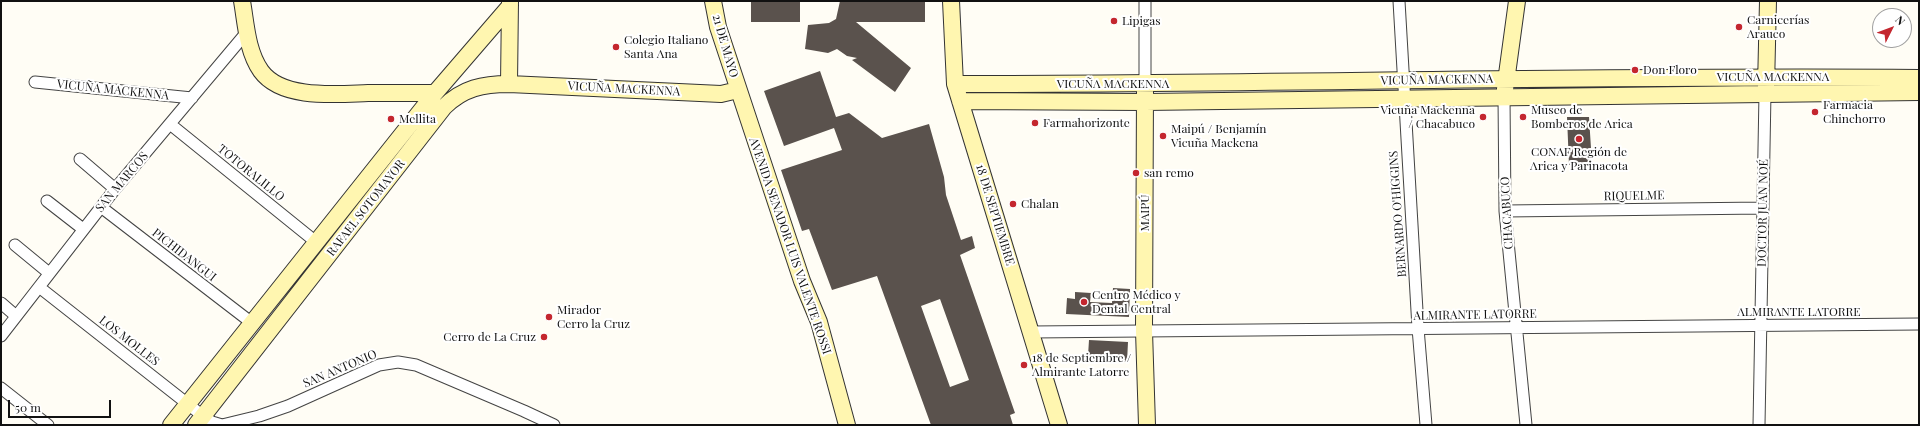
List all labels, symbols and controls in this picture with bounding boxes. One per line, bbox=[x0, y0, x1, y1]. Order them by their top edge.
north arrow bbox=[1872, 8, 1912, 48]
text: N bbox=[1892, 12, 1909, 28]
street label: 21 DE MAYO bbox=[709, 13, 741, 79]
place label: Carnicerías Arauco bbox=[1747, 13, 1809, 41]
place label: Lipigas bbox=[1122, 14, 1161, 28]
marker: Lipigas bbox=[1109, 16, 1119, 26]
marker: Carnicerías Arauco bbox=[1734, 22, 1744, 32]
place label: Colegio Italiano Santa Ana bbox=[624, 33, 708, 61]
marker: Colegio Italiano Santa Ana bbox=[611, 42, 621, 52]
place label: Don Floro bbox=[1643, 63, 1697, 77]
marker: Don Floro bbox=[1630, 65, 1640, 75]
street label: VICUÑA MACKENNA bbox=[1717, 70, 1829, 84]
street label: VICUÑA MACKENNA bbox=[1381, 72, 1493, 88]
street label: VICUÑA MACKENNA bbox=[56, 77, 170, 103]
street label: VICUÑA MACKENNA bbox=[1057, 77, 1169, 91]
street label: VICUÑA MACKENNA bbox=[567, 79, 681, 99]
place label: Farmacia Chinchorro bbox=[1823, 98, 1885, 126]
place label: Vicuña Mackenna / Chacabuco bbox=[1380, 103, 1475, 131]
place label: Museo de Bomberos de Arica bbox=[1531, 103, 1633, 131]
marker: Farmacia Chinchorro bbox=[1810, 107, 1820, 117]
place label: Mellita bbox=[399, 112, 436, 126]
marker: Vicuña Mackenna / Chacabuco bbox=[1478, 112, 1488, 122]
marker: Museo de Bomberos de Arica bbox=[1518, 112, 1528, 122]
marker: Mellita bbox=[386, 114, 396, 124]
place label: Farmahorizonte bbox=[1043, 116, 1130, 130]
marker: Farmahorizonte bbox=[1030, 118, 1040, 128]
place label: Maipú / Benjamín Vicuña Mackena bbox=[1171, 122, 1266, 150]
marker: Maipú / Benjamín Vicuña Mackena bbox=[1158, 131, 1168, 141]
marker: CONAF Región de Arica y Parinacota bbox=[1574, 134, 1584, 144]
street label: AVENIDA SENADOR LUIS VALENTE ROSSI bbox=[746, 136, 834, 356]
street label: TOTORALILLO bbox=[215, 142, 287, 204]
place label: CONAF Región de Arica y Parinacota bbox=[1530, 145, 1628, 173]
street label: SAN MARCOS bbox=[93, 149, 151, 215]
street label: BERNARDO O'HIGGINS bbox=[1386, 150, 1410, 278]
street label: RAFAEL SOTOMAYOR bbox=[324, 157, 408, 259]
street label: DOCTOR JUAN NOÉ bbox=[1755, 159, 1771, 267]
street label: 18 DE SEPTIEMBRE bbox=[973, 163, 1017, 267]
place label: san remo bbox=[1144, 166, 1194, 180]
marker: san remo bbox=[1131, 168, 1141, 178]
street label: CHACABUCO bbox=[1498, 176, 1516, 250]
street label: RIQUELME bbox=[1603, 188, 1665, 204]
street label: MAIPÚ bbox=[1138, 194, 1152, 232]
place label: Chalan bbox=[1021, 197, 1059, 211]
marker: Chalan bbox=[1008, 199, 1018, 209]
street label: PICHIDANGUI bbox=[149, 226, 219, 284]
place label: Centro Médico y Dental Central bbox=[1092, 288, 1181, 316]
marker: Centro Médico y Dental Central bbox=[1079, 297, 1089, 307]
place label: Mirador Cerro la Cruz bbox=[557, 303, 630, 331]
street label: ALMIRANTE LATORRE bbox=[1737, 305, 1861, 319]
street label: ALMIRANTE LATORRE bbox=[1413, 307, 1537, 323]
marker: Mirador Cerro la Cruz bbox=[544, 312, 554, 322]
street label: LOS MOLLES bbox=[96, 313, 162, 369]
place label: Cerro de La Cruz bbox=[443, 330, 536, 344]
marker: Cerro de La Cruz bbox=[539, 332, 549, 342]
street label: SAN ANTONIO bbox=[301, 347, 379, 391]
place label: 18 de Septiembre / Almirante Latorre bbox=[1032, 351, 1131, 379]
marker: 18 de Septiembre / Almirante Latorre bbox=[1019, 360, 1029, 370]
scale bar bbox=[10, 392, 113, 418]
text: 50 m bbox=[15, 399, 41, 415]

